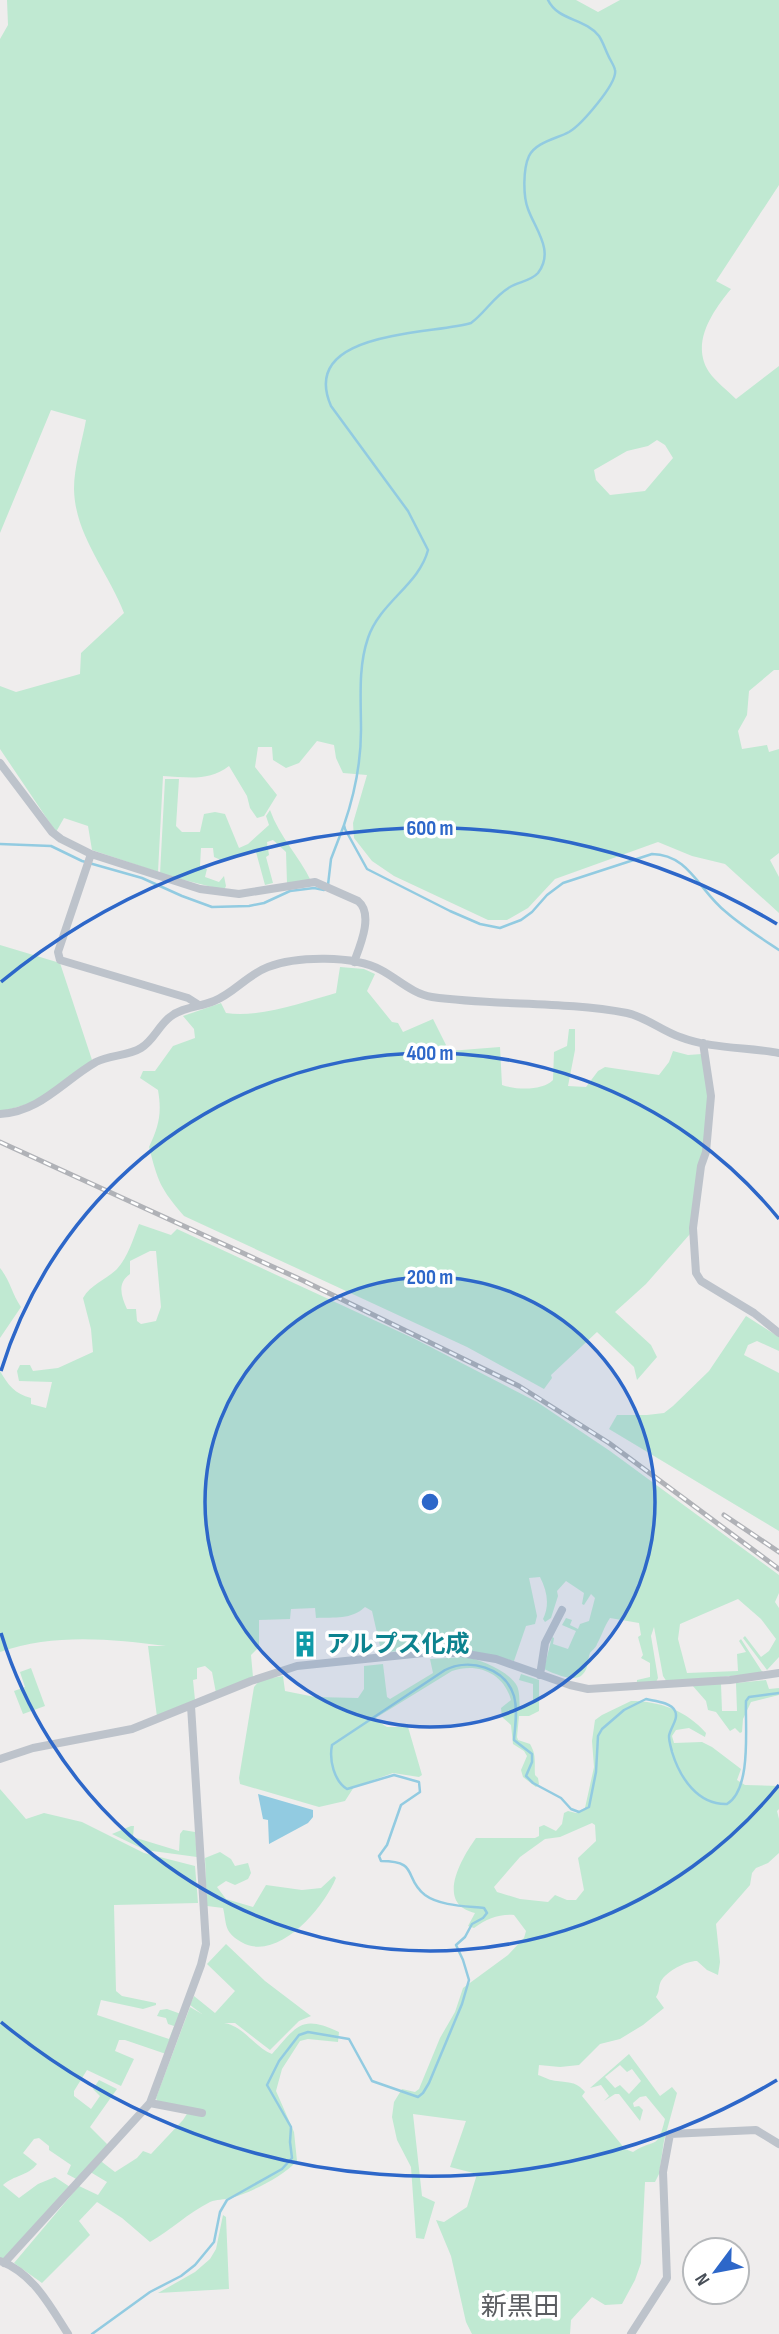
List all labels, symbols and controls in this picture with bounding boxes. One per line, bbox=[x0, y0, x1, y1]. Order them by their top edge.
text: 600 m bbox=[406, 816, 454, 841]
text: 400 m bbox=[407, 1041, 453, 1066]
text: 200 m bbox=[407, 1265, 453, 1290]
centre of rings bbox=[418, 1490, 442, 1514]
building icon: アルプス化成 bbox=[290, 1629, 320, 1659]
place label: アルプス化成 bbox=[326, 1630, 470, 1659]
north arrow bbox=[681, 2236, 751, 2306]
text: N bbox=[690, 2269, 715, 2290]
district label: 新黒田 bbox=[481, 2292, 559, 2323]

